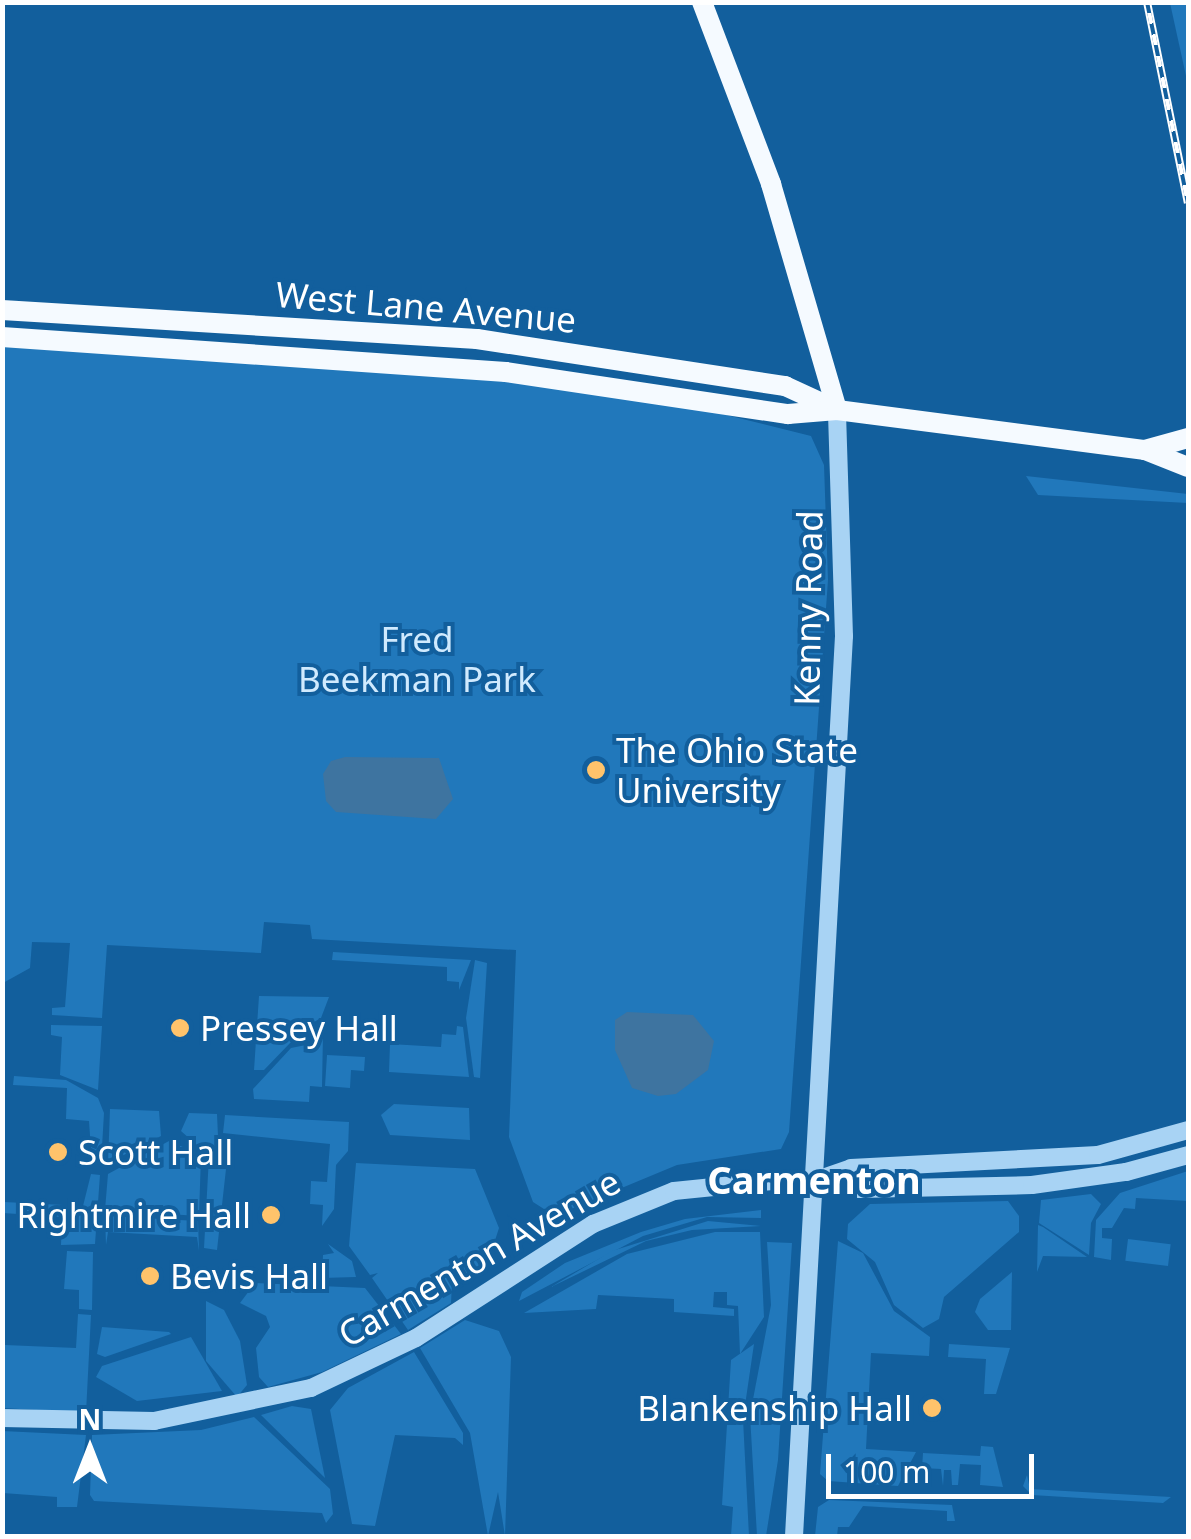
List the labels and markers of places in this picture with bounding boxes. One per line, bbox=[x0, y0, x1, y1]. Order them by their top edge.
place label: The Ohio State University bbox=[616, 729, 858, 811]
marker: The Ohio State University bbox=[585, 759, 607, 781]
place label: Pressey Hall bbox=[200, 1007, 398, 1049]
marker: Pressey Hall bbox=[169, 1017, 191, 1039]
place label: Scott Hall bbox=[78, 1131, 233, 1173]
marker: Scott Hall bbox=[47, 1141, 69, 1163]
place label: Rightmire Hall bbox=[16, 1194, 251, 1236]
marker: Rightmire Hall bbox=[260, 1204, 282, 1226]
place label: Bevis Hall bbox=[170, 1255, 328, 1297]
marker: Bevis Hall bbox=[139, 1265, 161, 1287]
place label: Blankenship Hall bbox=[637, 1387, 912, 1429]
marker: Blankenship Hall bbox=[921, 1397, 943, 1419]

